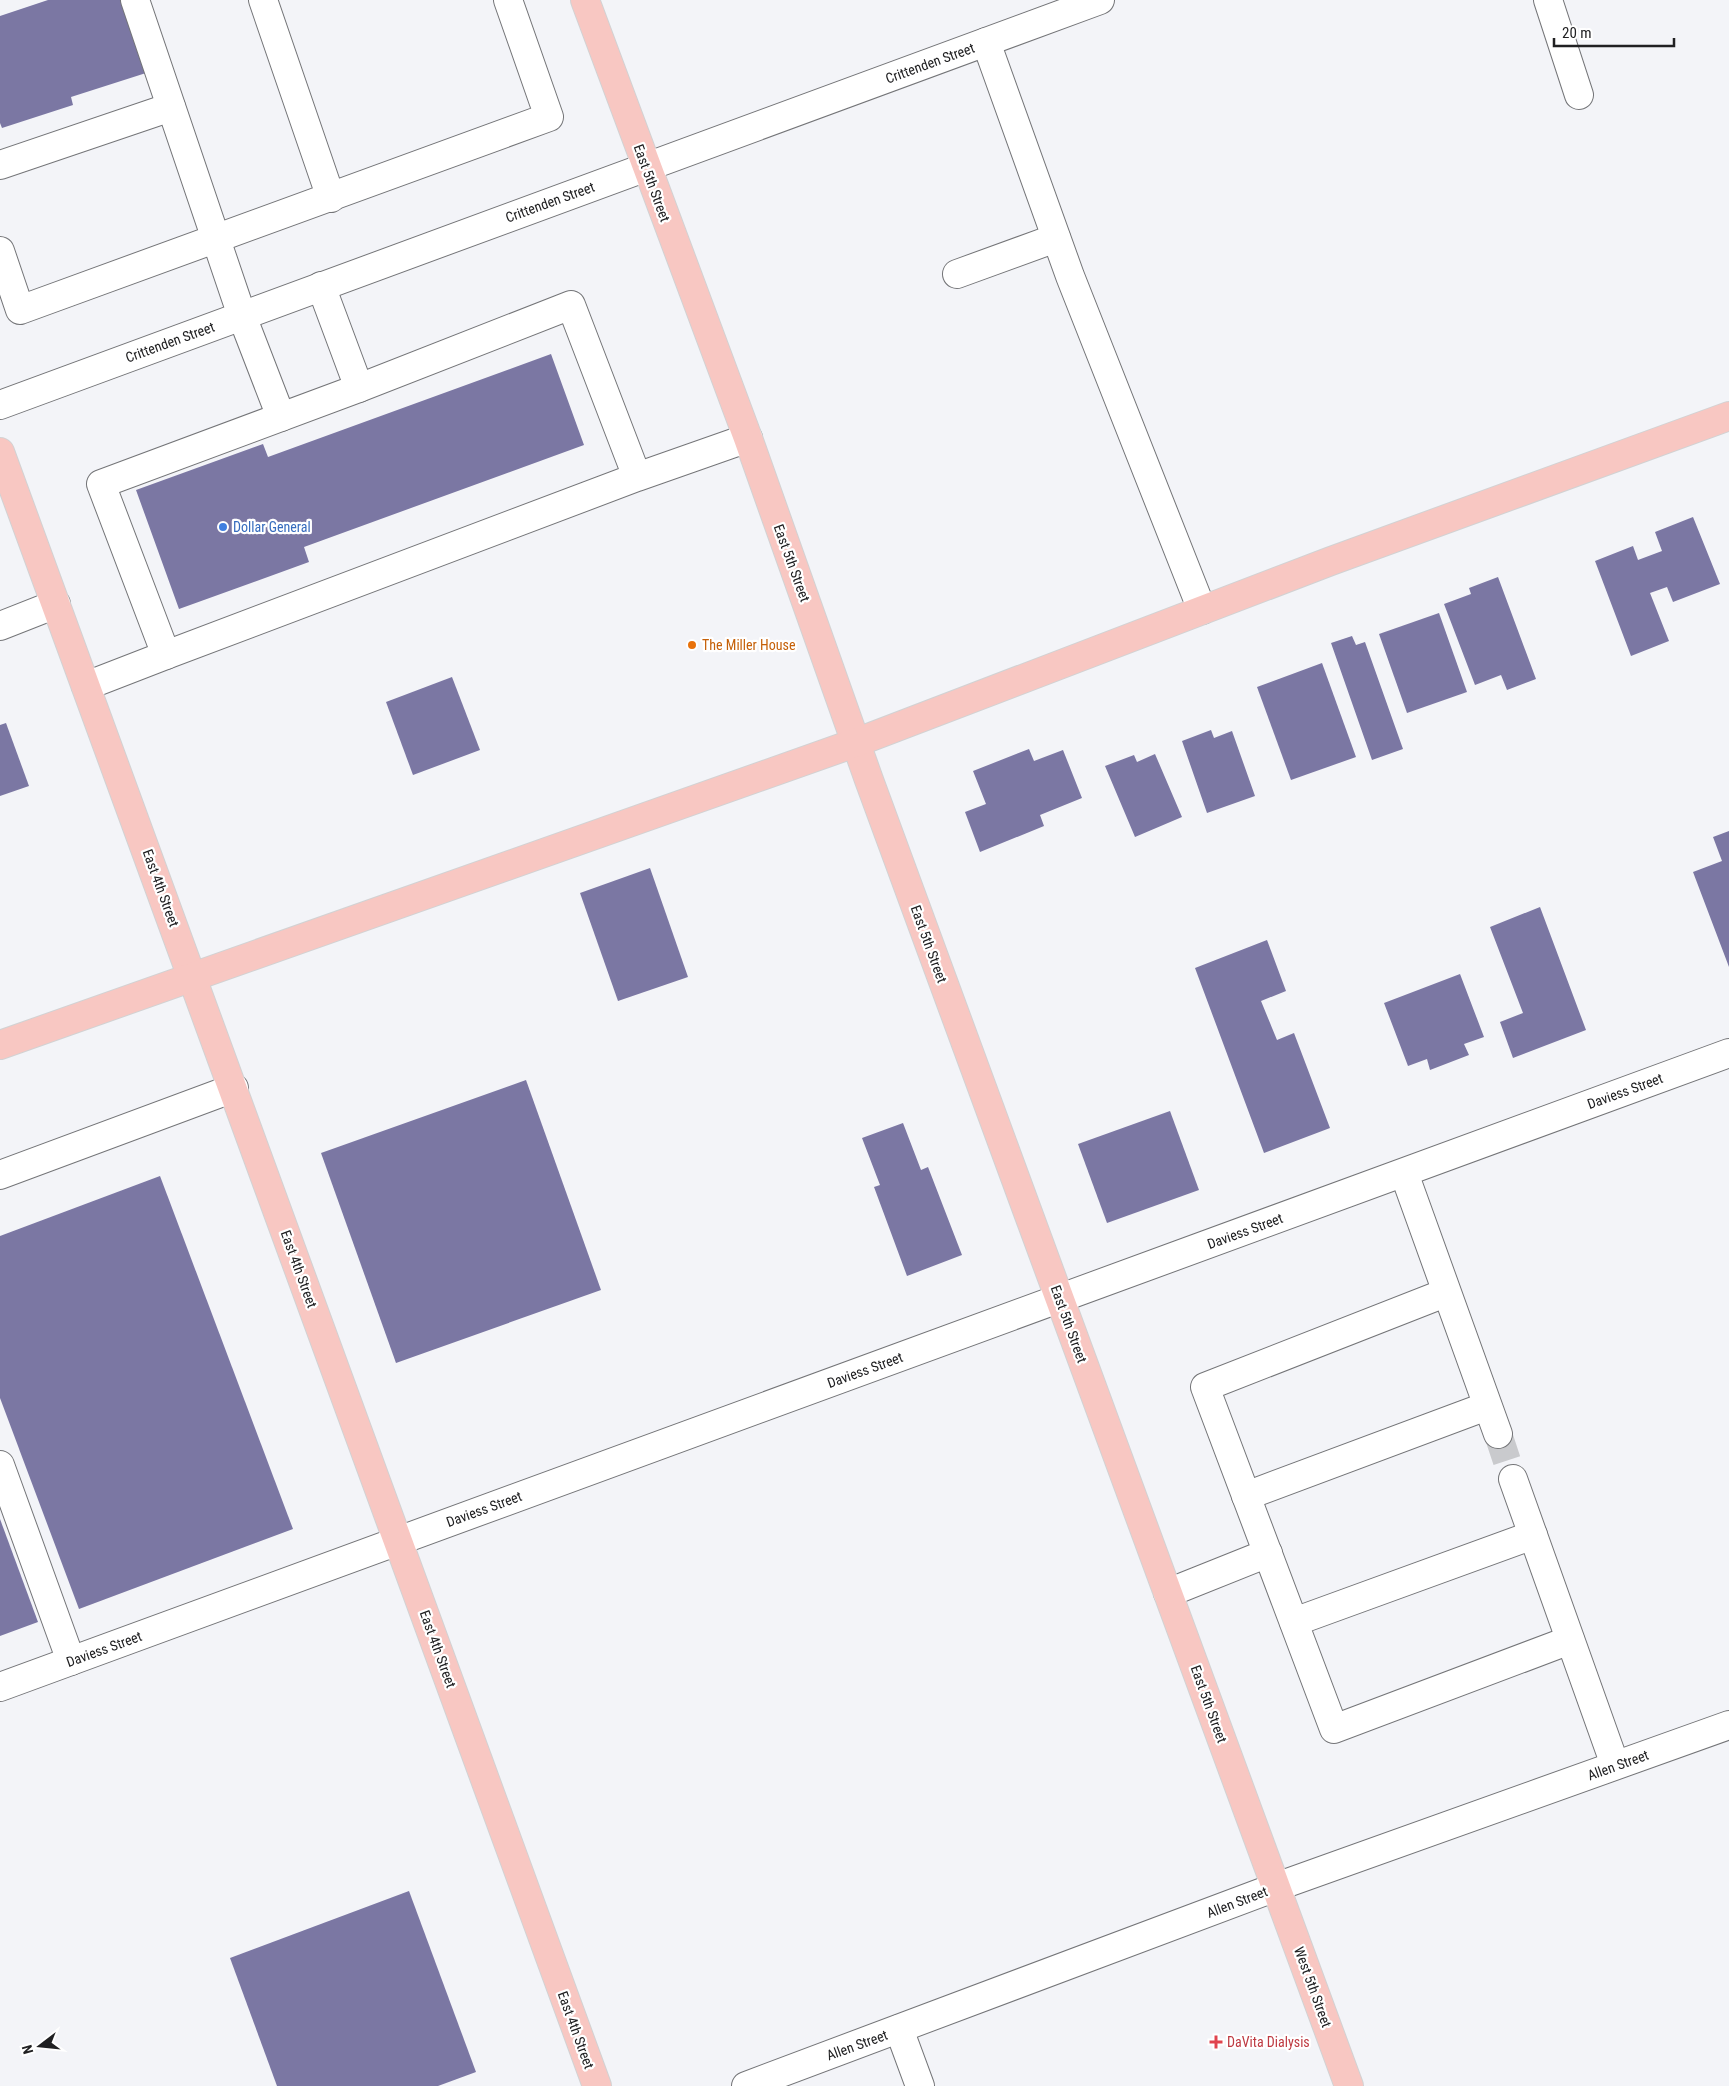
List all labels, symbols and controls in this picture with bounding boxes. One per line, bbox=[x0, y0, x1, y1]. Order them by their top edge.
scale bar bbox=[1554, 15, 1674, 47]
text: 20 m bbox=[1562, 24, 1592, 42]
street label: Crittenden Street bbox=[883, 40, 977, 86]
street label: East 5th Street bbox=[631, 142, 673, 224]
street label: Crittenden Street bbox=[503, 179, 597, 225]
street label: Crittenden Street bbox=[123, 319, 217, 365]
place label: Dollar General bbox=[233, 519, 311, 535]
marker: Dollar General bbox=[217, 521, 229, 533]
street label: East 5th Street bbox=[771, 522, 813, 604]
place label: The Miller House bbox=[702, 637, 796, 653]
marker: The Miller House bbox=[686, 639, 698, 651]
street label: East 4th Street bbox=[140, 847, 182, 929]
street label: East 5th Street bbox=[908, 903, 950, 985]
street label: Daviess Street bbox=[1585, 1070, 1665, 1112]
street label: Daviess Street bbox=[1205, 1210, 1285, 1252]
street label: East 4th Street bbox=[278, 1228, 320, 1310]
street label: East 5th Street bbox=[1048, 1283, 1090, 1365]
street label: Daviess Street bbox=[825, 1349, 905, 1391]
street label: Daviess Street bbox=[444, 1488, 524, 1530]
street label: East 4th Street bbox=[417, 1608, 459, 1690]
street label: Daviess Street bbox=[64, 1628, 144, 1670]
street label: East 5th Street bbox=[1188, 1663, 1230, 1745]
street label: Allen Street bbox=[1585, 1747, 1651, 1783]
street label: Allen Street bbox=[1204, 1883, 1270, 1921]
street label: West 5th Street bbox=[1291, 1945, 1335, 2029]
street label: East 4th Street bbox=[555, 1989, 597, 2071]
north arrow bbox=[15, 2021, 65, 2071]
street label: Allen Street bbox=[824, 2027, 890, 2063]
place label: DaVita Dialysis bbox=[1227, 2034, 1310, 2050]
marker: DaVita Dialysis bbox=[1209, 2035, 1223, 2049]
text: N bbox=[19, 2043, 36, 2056]

